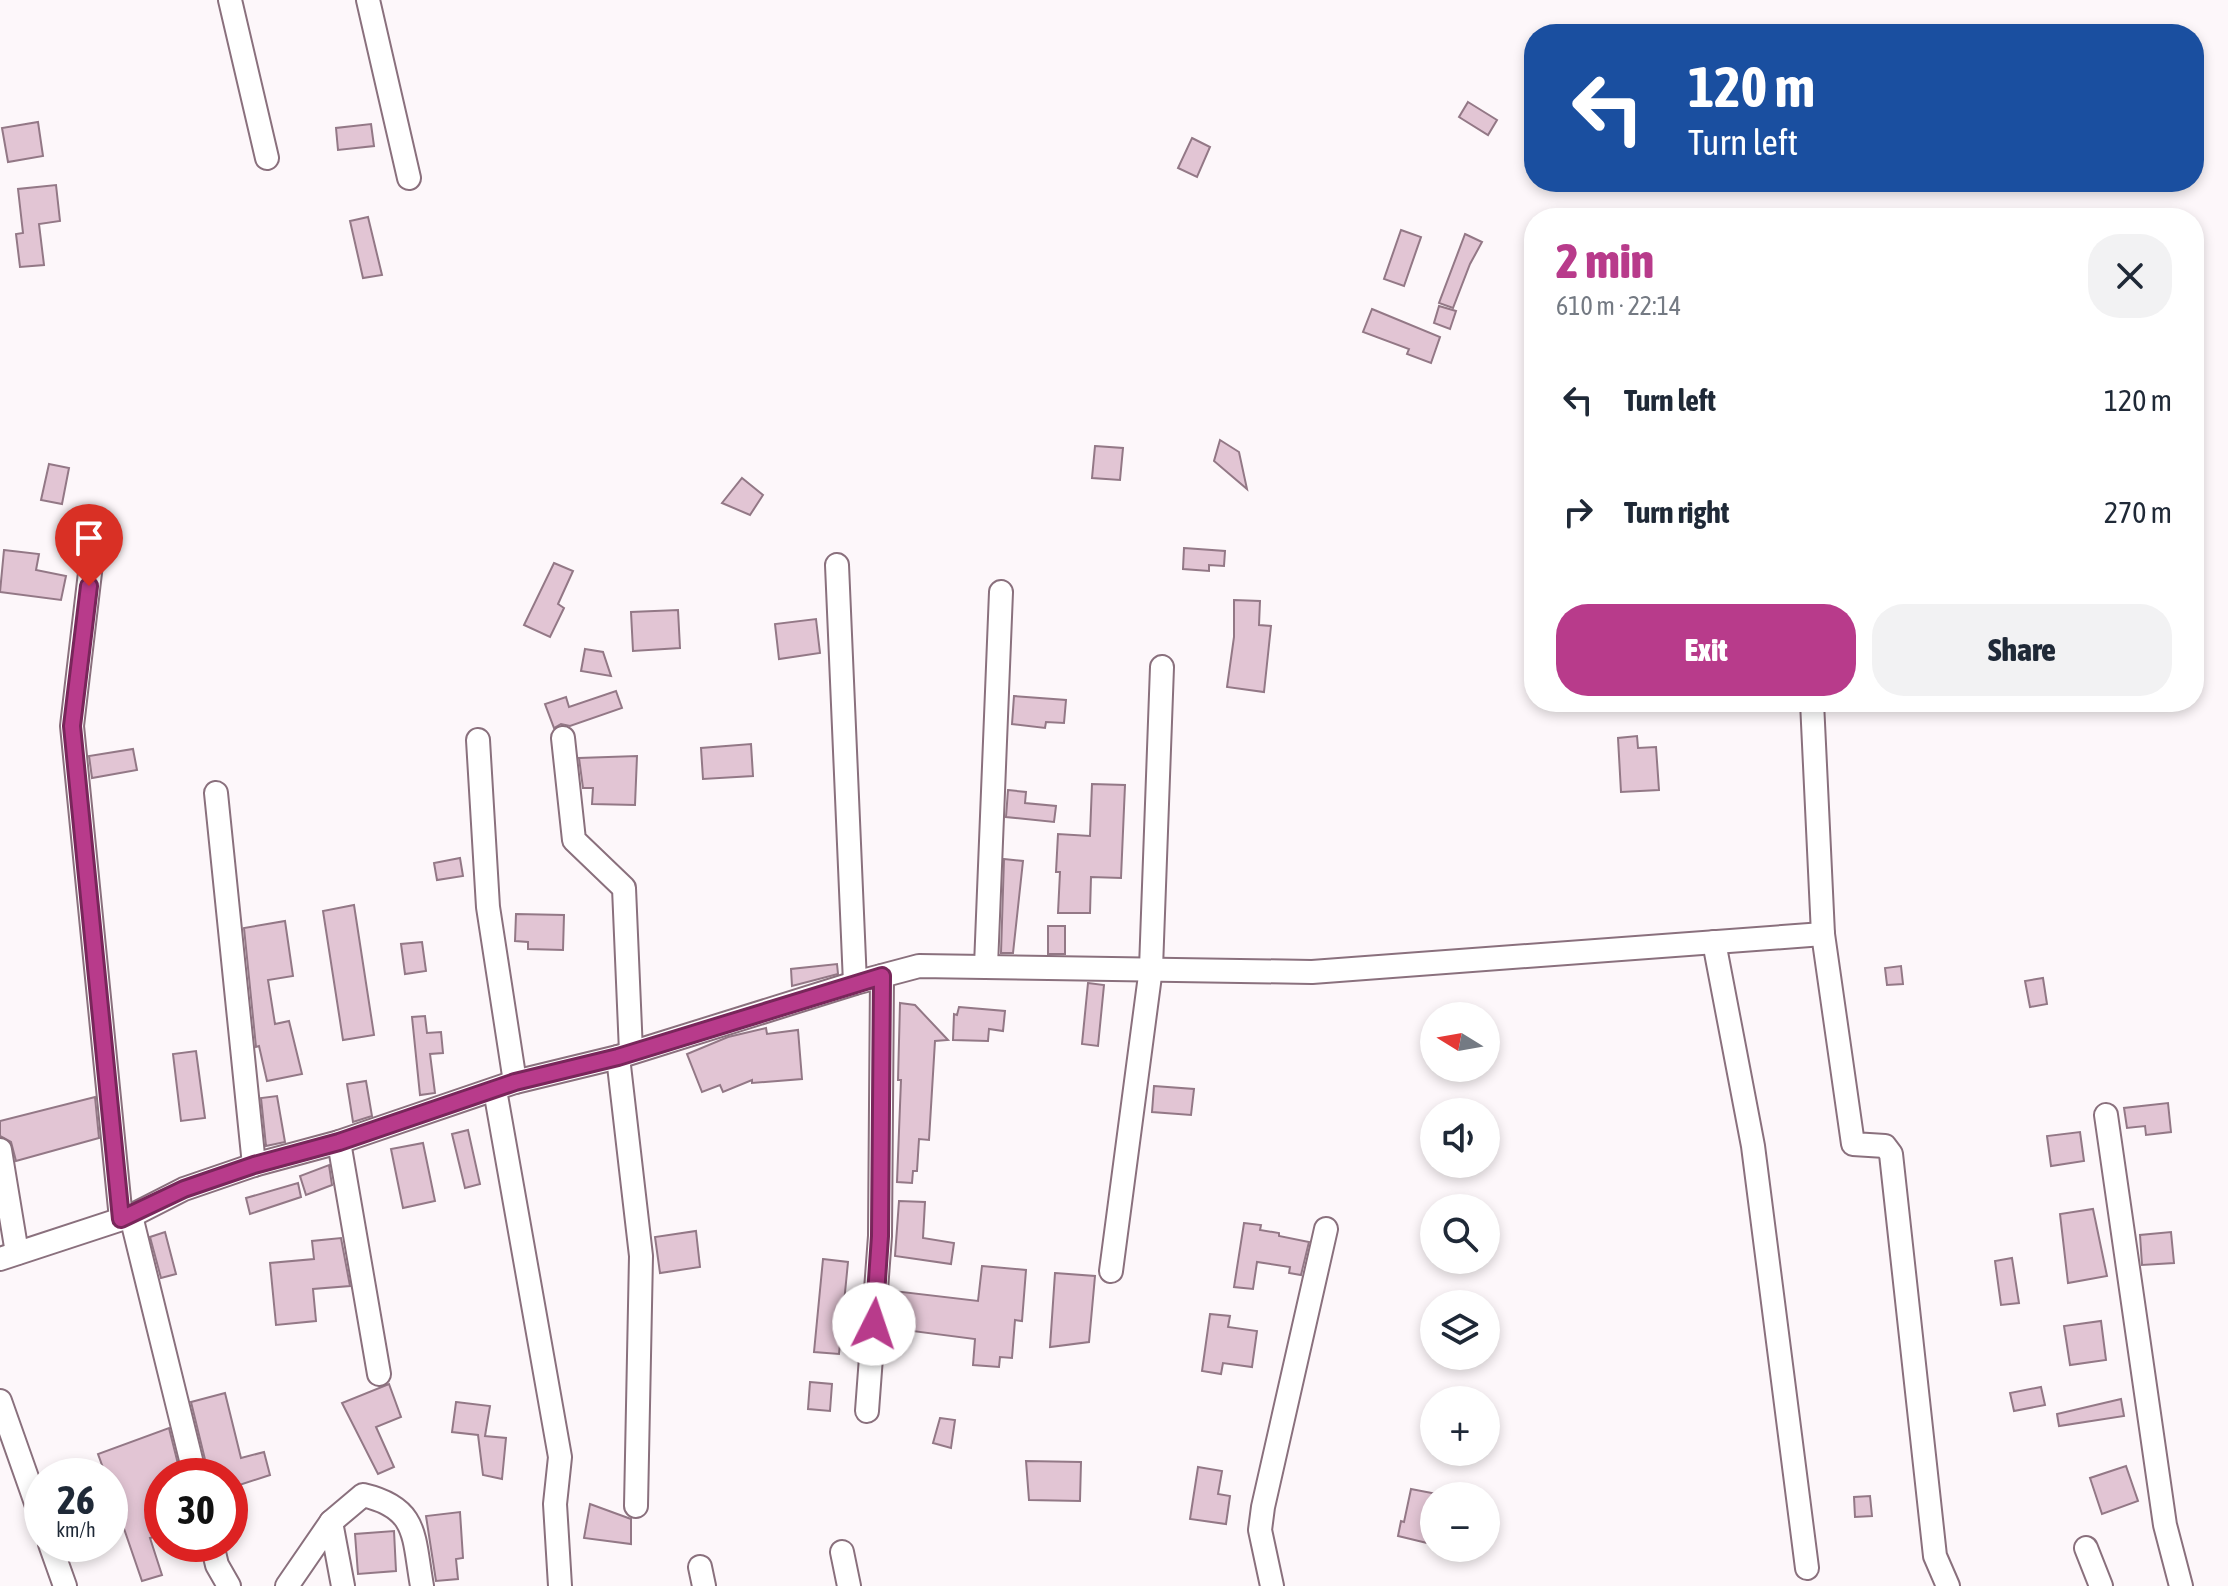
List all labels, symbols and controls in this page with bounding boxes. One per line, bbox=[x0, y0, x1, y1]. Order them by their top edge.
text: 120 m bbox=[1688, 55, 1815, 119]
icon: left bbox=[1556, 56, 1660, 160]
text: Turn left bbox=[1688, 121, 1798, 163]
text: 2 min bbox=[1556, 233, 1654, 288]
button: close bbox=[2088, 234, 2172, 318]
text: 610 m · 22:14 bbox=[1556, 291, 1681, 321]
icon: left bbox=[1556, 378, 1600, 422]
text: Turn left bbox=[1624, 383, 1716, 417]
text: 120 m bbox=[2104, 383, 2172, 417]
icon: right bbox=[1556, 490, 1600, 534]
text: Turn right bbox=[1624, 495, 1730, 529]
text: 270 m bbox=[2104, 495, 2172, 529]
pin bbox=[55, 504, 123, 586]
icon: arrive bbox=[67, 516, 111, 560]
button: Exit bbox=[1556, 604, 1856, 696]
button: Share bbox=[1872, 604, 2172, 696]
north arrow bbox=[1420, 1002, 1500, 1082]
map controls bbox=[1420, 1002, 1500, 1562]
button: sound bbox=[1420, 1098, 1500, 1178]
button: search bbox=[1420, 1194, 1500, 1274]
position arrow bbox=[832, 1282, 916, 1366]
button: layers bbox=[1420, 1290, 1500, 1370]
button: + bbox=[1420, 1386, 1500, 1466]
speed limit sign: 30 bbox=[144, 1458, 248, 1562]
text: 26 bbox=[57, 1477, 95, 1522]
button: − bbox=[1420, 1482, 1500, 1562]
text: km/h bbox=[56, 1518, 96, 1541]

